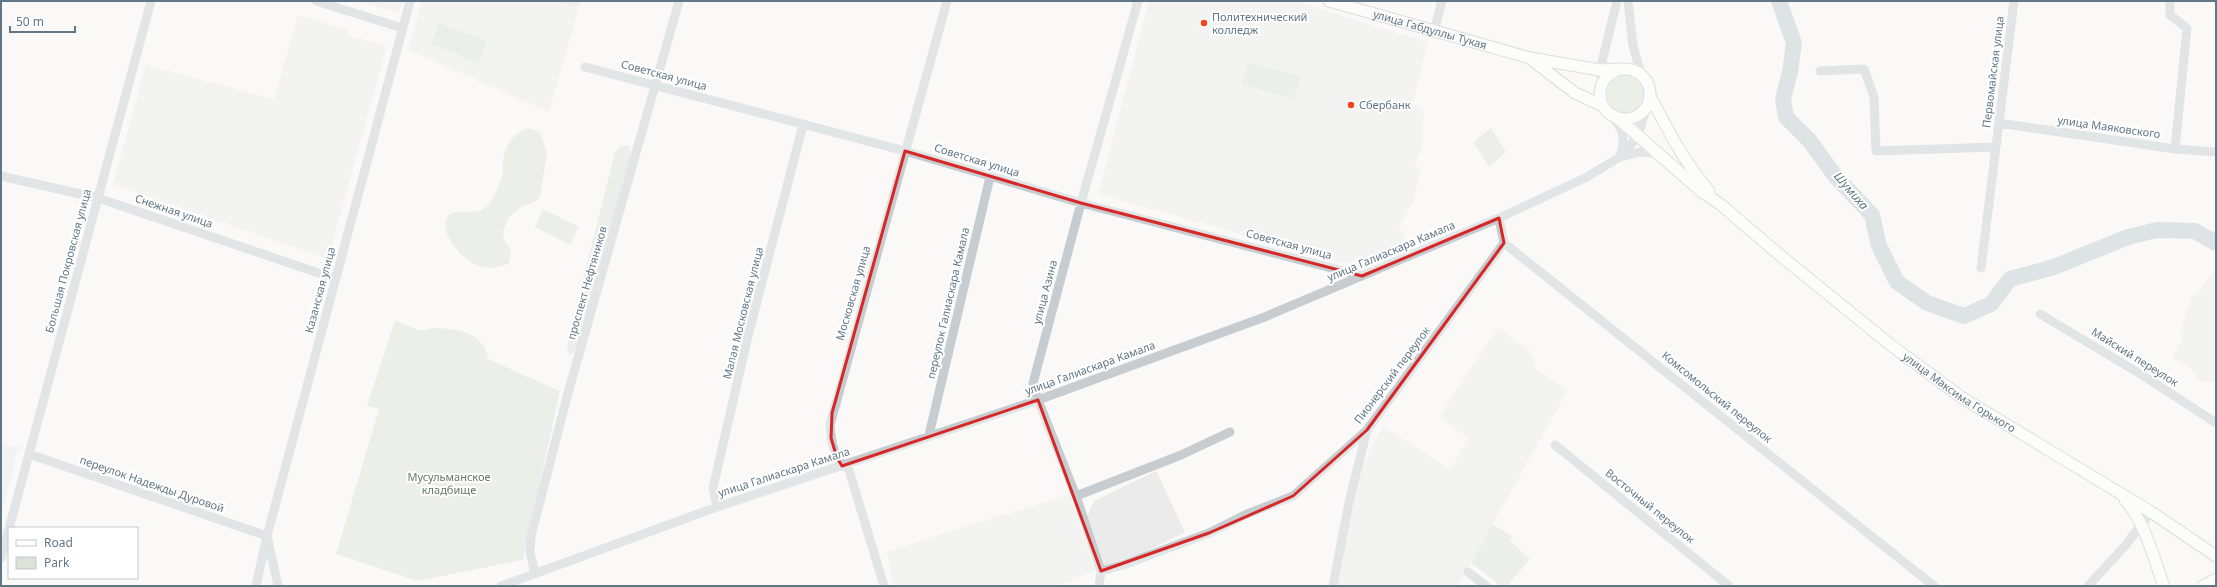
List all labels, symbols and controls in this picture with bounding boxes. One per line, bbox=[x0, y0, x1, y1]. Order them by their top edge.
street label: улица Габдуллы Тукая bbox=[1372, 6, 1489, 52]
scale bar bbox=[10, 8, 75, 34]
place label: Политехнический колледж bbox=[1212, 9, 1307, 37]
text: 50 m bbox=[16, 13, 44, 30]
street label: Первомайская улица bbox=[1978, 15, 2007, 129]
marker: Политехнический колледж bbox=[1199, 18, 1209, 28]
street label: Советская улица bbox=[620, 56, 709, 93]
place label: Сбербанк bbox=[1359, 97, 1411, 112]
marker: Сбербанк bbox=[1346, 100, 1356, 110]
street label: улица Маяковского bbox=[2057, 112, 2161, 141]
street label: Советская улица bbox=[933, 139, 1022, 180]
water label: Шумиха bbox=[1830, 168, 1873, 213]
street label: Большая Покровская улица bbox=[41, 187, 94, 334]
street label: Снежная улица bbox=[133, 190, 215, 231]
street label: улица Галиаскара Камала bbox=[1325, 217, 1457, 284]
street label: проспект Нефтяников bbox=[563, 224, 610, 341]
street label: переулок Галиаскара Камала bbox=[923, 225, 972, 380]
street label: Советская улица bbox=[1245, 225, 1334, 262]
street label: Московская улица bbox=[832, 244, 873, 342]
street label: Казанская улица bbox=[301, 245, 338, 335]
street label: Малая Московская улица bbox=[719, 245, 766, 381]
street label: улица Азина bbox=[1029, 258, 1060, 326]
street label: Пионерский переулок bbox=[1350, 323, 1433, 426]
street label: Майский переулок bbox=[2089, 324, 2182, 389]
street label: улица Галиаскара Камала bbox=[1023, 337, 1157, 398]
street label: Комсомольский переулок bbox=[1659, 347, 1776, 446]
street label: улица Максима Горького bbox=[1900, 349, 2019, 435]
street label: улица Галиаскара Камала bbox=[716, 443, 852, 500]
street label: переулок Надежды Дуровой bbox=[78, 452, 226, 515]
street label: Восточный переулок bbox=[1603, 465, 1698, 546]
park label: Мусульманское кладбище bbox=[407, 469, 491, 497]
legend bbox=[8, 527, 138, 579]
text: Road bbox=[44, 534, 73, 551]
text: Park bbox=[44, 554, 70, 571]

